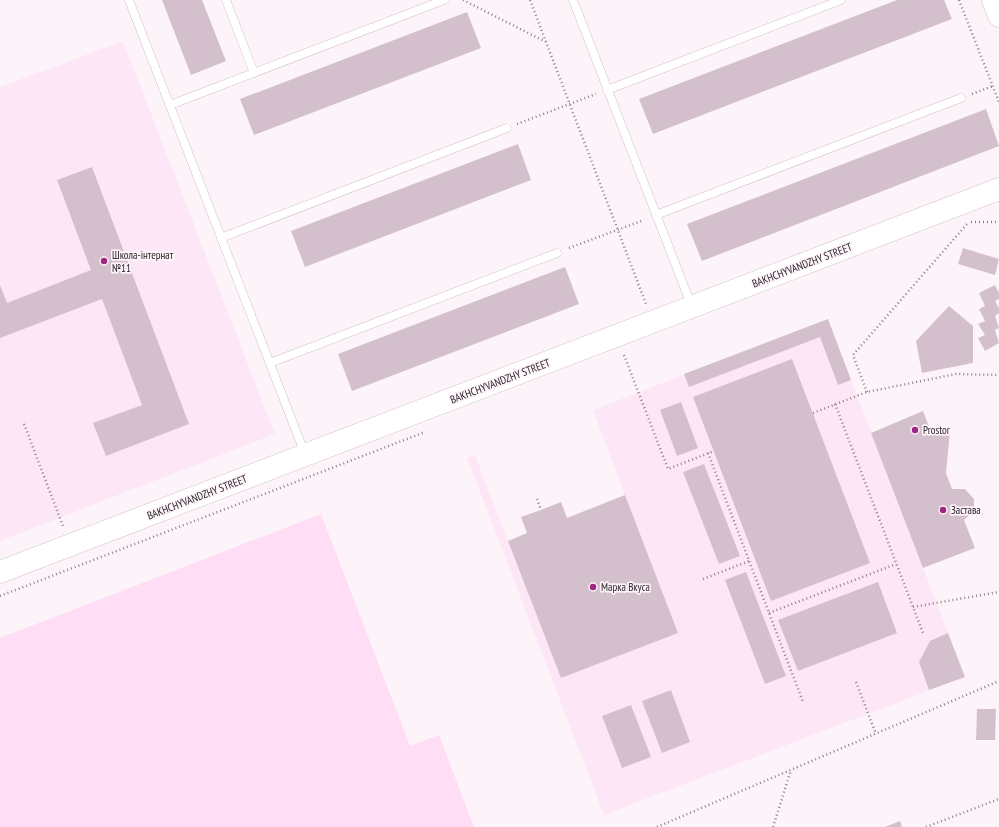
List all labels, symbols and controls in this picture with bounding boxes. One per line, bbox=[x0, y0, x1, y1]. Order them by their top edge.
street label: BAKHCHYVANDZHY STREET bbox=[750, 239, 854, 291]
place label: Школа-інтернат №11 bbox=[112, 248, 174, 275]
marker: Школа-інтернат №11 bbox=[99, 256, 109, 266]
street label: BAKHCHYVANDZHY STREET bbox=[448, 355, 552, 407]
place label: Prostor bbox=[923, 423, 950, 437]
marker: Prostor bbox=[910, 425, 920, 435]
street label: BAKHCHYVANDZHY STREET bbox=[145, 471, 249, 523]
place label: Застава bbox=[951, 503, 981, 517]
marker: Застава bbox=[938, 505, 948, 515]
place label: Марка Вкуса bbox=[601, 580, 650, 594]
marker: Марка Вкуса bbox=[588, 582, 598, 592]

